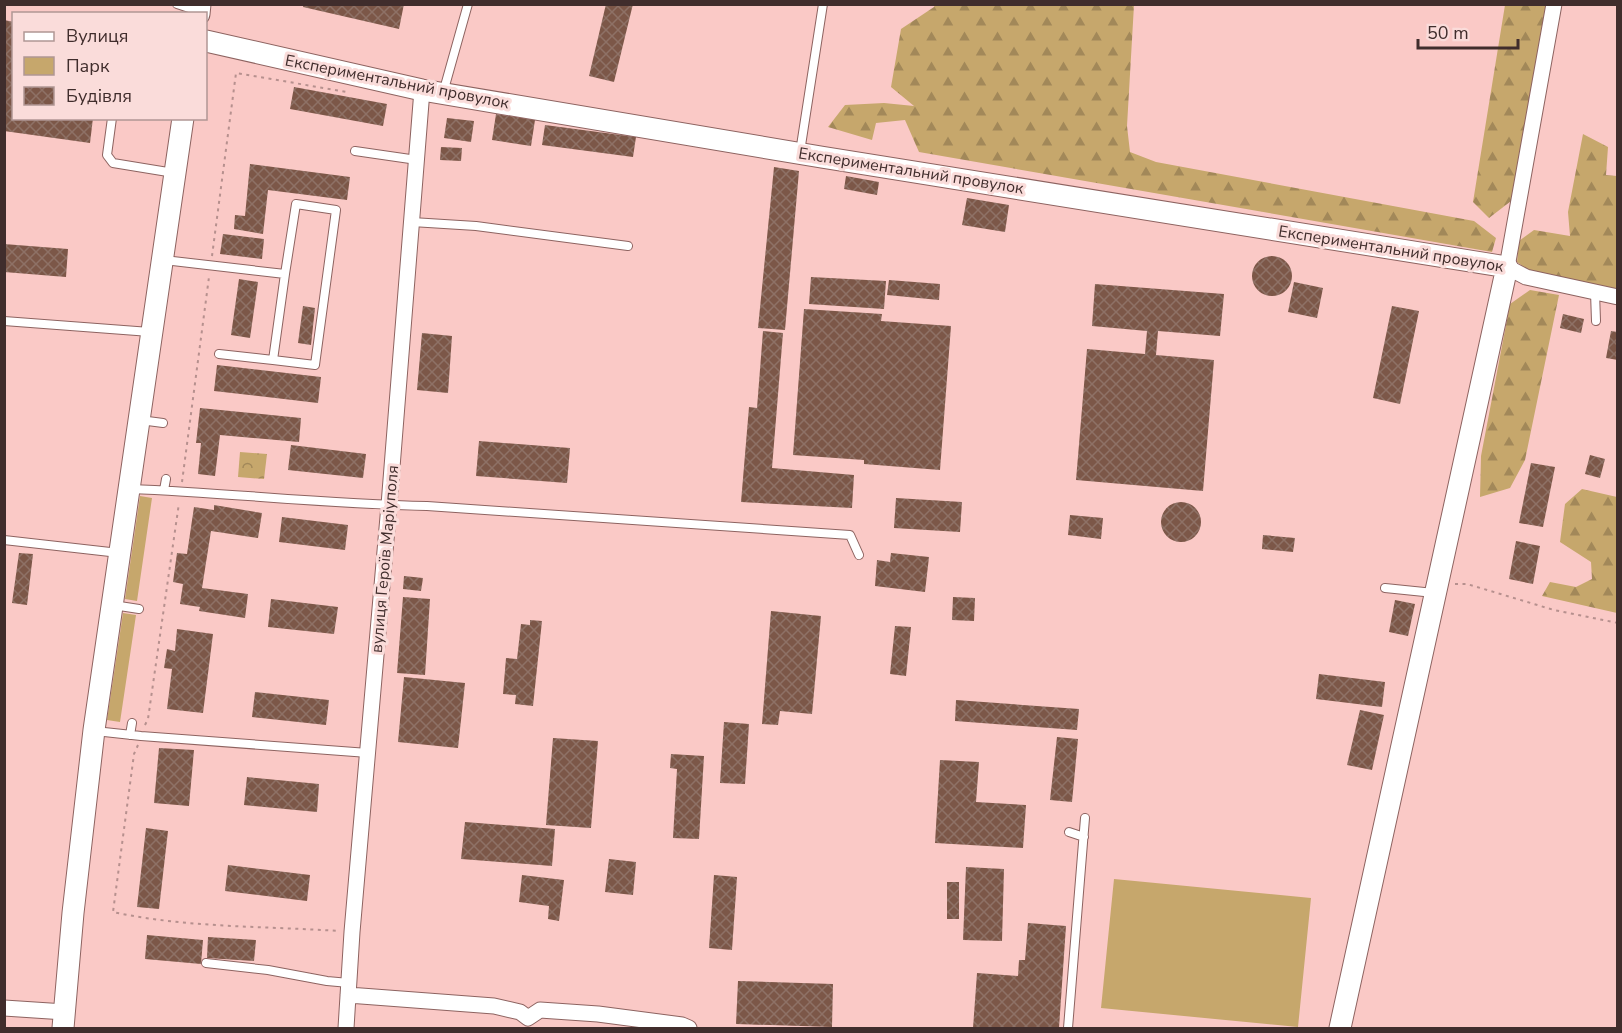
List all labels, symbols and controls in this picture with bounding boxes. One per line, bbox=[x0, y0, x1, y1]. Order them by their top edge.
legend bbox=[12, 12, 207, 120]
scale bar bbox=[1418, 12, 1518, 50]
text: 50 m bbox=[1427, 21, 1469, 45]
text: Вулиця bbox=[66, 24, 128, 48]
street label: Експериментальний провулок bbox=[283, 49, 511, 115]
text: Парк bbox=[66, 54, 110, 78]
text: Будівля bbox=[66, 84, 132, 108]
street label: Експериментальний провулок bbox=[797, 142, 1026, 200]
street label: Експериментальний провулок bbox=[1277, 220, 1506, 278]
street label: вулиця Героїв Маріуполя bbox=[366, 464, 404, 654]

